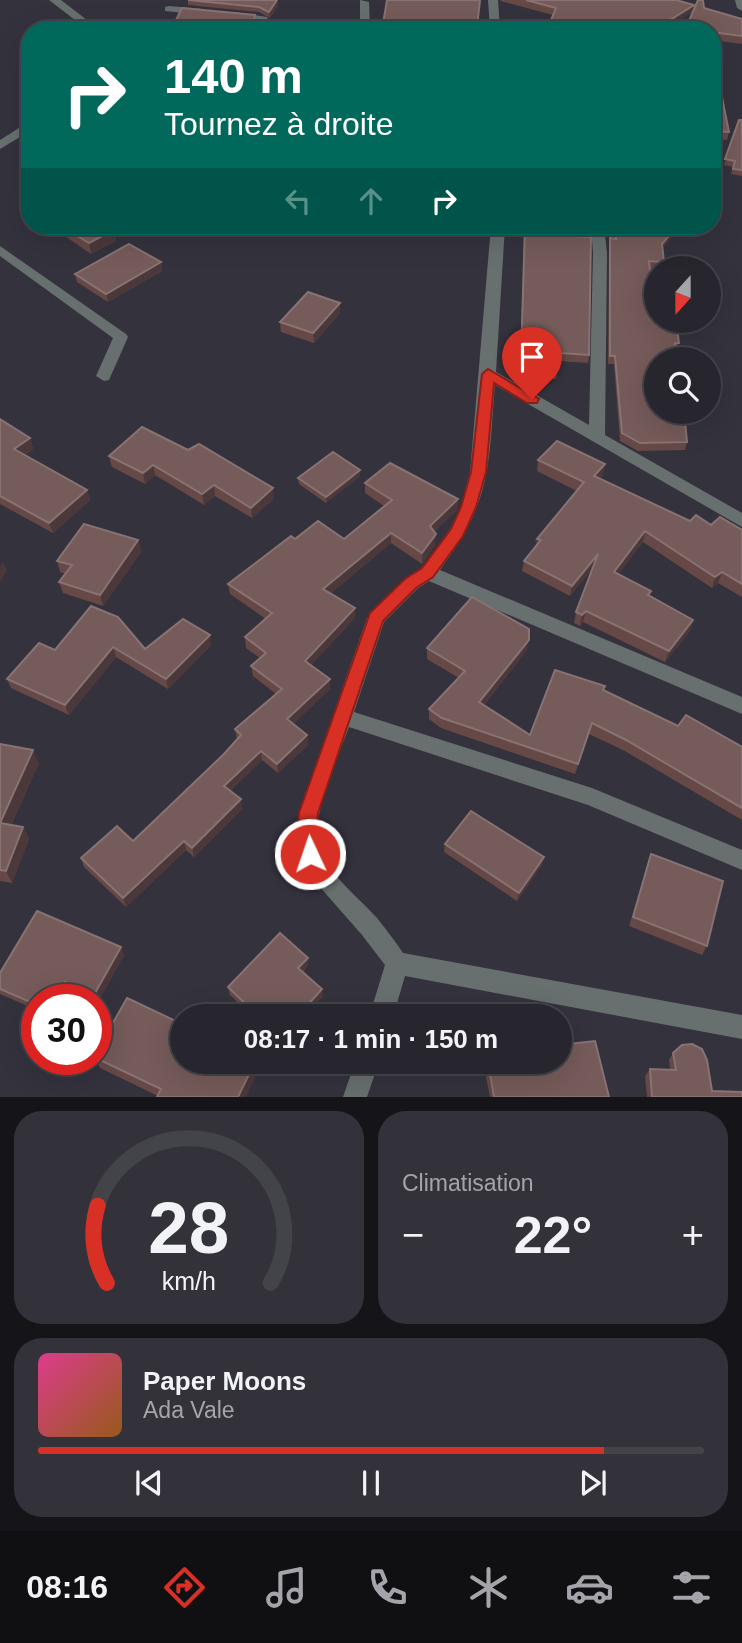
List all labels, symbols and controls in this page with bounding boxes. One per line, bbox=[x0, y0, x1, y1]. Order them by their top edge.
icon: right bbox=[49, 49, 140, 140]
text: 140 m bbox=[164, 49, 303, 103]
text: Tournez à droite bbox=[164, 106, 393, 142]
icon: left bbox=[279, 182, 317, 220]
icon: ahead bbox=[352, 182, 390, 220]
icon: right bbox=[425, 182, 463, 220]
north arrow bbox=[644, 256, 721, 332]
map controls bbox=[644, 256, 721, 424]
pin bbox=[502, 327, 562, 399]
icon: arrive bbox=[513, 338, 551, 376]
button: search bbox=[644, 347, 721, 424]
position arrow bbox=[273, 817, 347, 891]
speed limit sign: 30 bbox=[21, 984, 112, 1075]
text: 08:17 · 1 min · 150 m bbox=[244, 1024, 498, 1054]
text: Climatisation bbox=[402, 1170, 534, 1196]
text: 28 bbox=[149, 1188, 229, 1269]
text: 22° bbox=[514, 1206, 592, 1264]
text: − bbox=[402, 1214, 424, 1256]
text: + bbox=[682, 1214, 704, 1256]
text: km/h bbox=[162, 1267, 216, 1295]
text: Paper Moons bbox=[143, 1366, 306, 1396]
text: Ada Vale bbox=[143, 1397, 235, 1423]
icon: previous bbox=[130, 1464, 168, 1502]
icon: pause bbox=[352, 1464, 390, 1502]
icon: next bbox=[574, 1464, 612, 1502]
icon: directions bbox=[160, 1563, 209, 1612]
icon: music bbox=[262, 1563, 311, 1612]
icon: phone bbox=[363, 1563, 412, 1612]
icon: climate bbox=[464, 1563, 513, 1612]
icon: car bbox=[565, 1563, 614, 1612]
icon: filters bbox=[667, 1563, 716, 1612]
text: 08:16 bbox=[26, 1569, 108, 1605]

